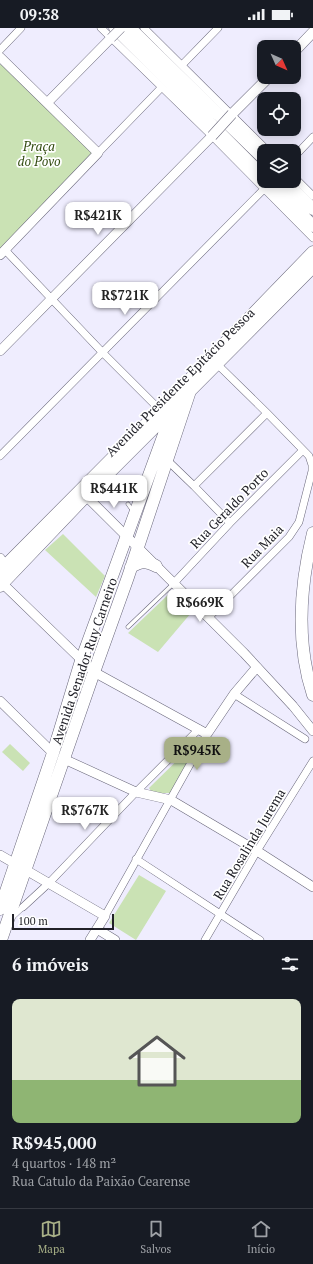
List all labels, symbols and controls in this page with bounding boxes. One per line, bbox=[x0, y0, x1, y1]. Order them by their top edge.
text: 09:38 bbox=[20, 4, 59, 24]
north arrow bbox=[257, 40, 301, 84]
map controls bbox=[257, 40, 301, 188]
button: locate bbox=[257, 92, 301, 136]
park label: Praça do Povo bbox=[17, 137, 61, 170]
button: layers bbox=[257, 144, 301, 188]
pin: R$421K bbox=[65, 202, 131, 236]
text: R$421K bbox=[74, 206, 122, 224]
pin: R$721K bbox=[92, 282, 158, 316]
text: R$721K bbox=[101, 286, 149, 304]
street label: Avenida Presidente Epitácio Pessoa bbox=[102, 303, 259, 460]
street label: Rua Geraldo Porto bbox=[186, 464, 272, 552]
pin: R$441K bbox=[81, 475, 147, 509]
text: R$441K bbox=[90, 479, 138, 497]
street label: Rua Maia bbox=[237, 520, 287, 572]
street label: Avenida Senador Ruy Carneiro bbox=[47, 575, 121, 747]
pin: R$669K bbox=[167, 589, 233, 623]
text: R$669K bbox=[176, 593, 224, 611]
pin: R$945K bbox=[164, 737, 230, 771]
text: R$945K bbox=[173, 741, 221, 759]
street label: Rua Rosalinda Jurema bbox=[209, 785, 290, 903]
pin: R$767K bbox=[52, 797, 118, 831]
text: R$767K bbox=[61, 801, 109, 819]
scale bar bbox=[12, 912, 114, 931]
text: 100 m bbox=[18, 914, 48, 928]
text: 6 imóveis bbox=[12, 953, 89, 976]
icon: filters bbox=[279, 953, 301, 975]
icon: home bbox=[121, 1025, 193, 1097]
text: R$945,000 bbox=[12, 1131, 96, 1154]
text: 4 quartos · 148 m² bbox=[12, 1154, 116, 1172]
text: Rua Catulo da Paixão Cearense bbox=[12, 1172, 190, 1190]
tab: Mapa bbox=[38, 1218, 65, 1256]
tab: Salvos bbox=[140, 1218, 171, 1256]
tab: Início bbox=[247, 1218, 275, 1256]

